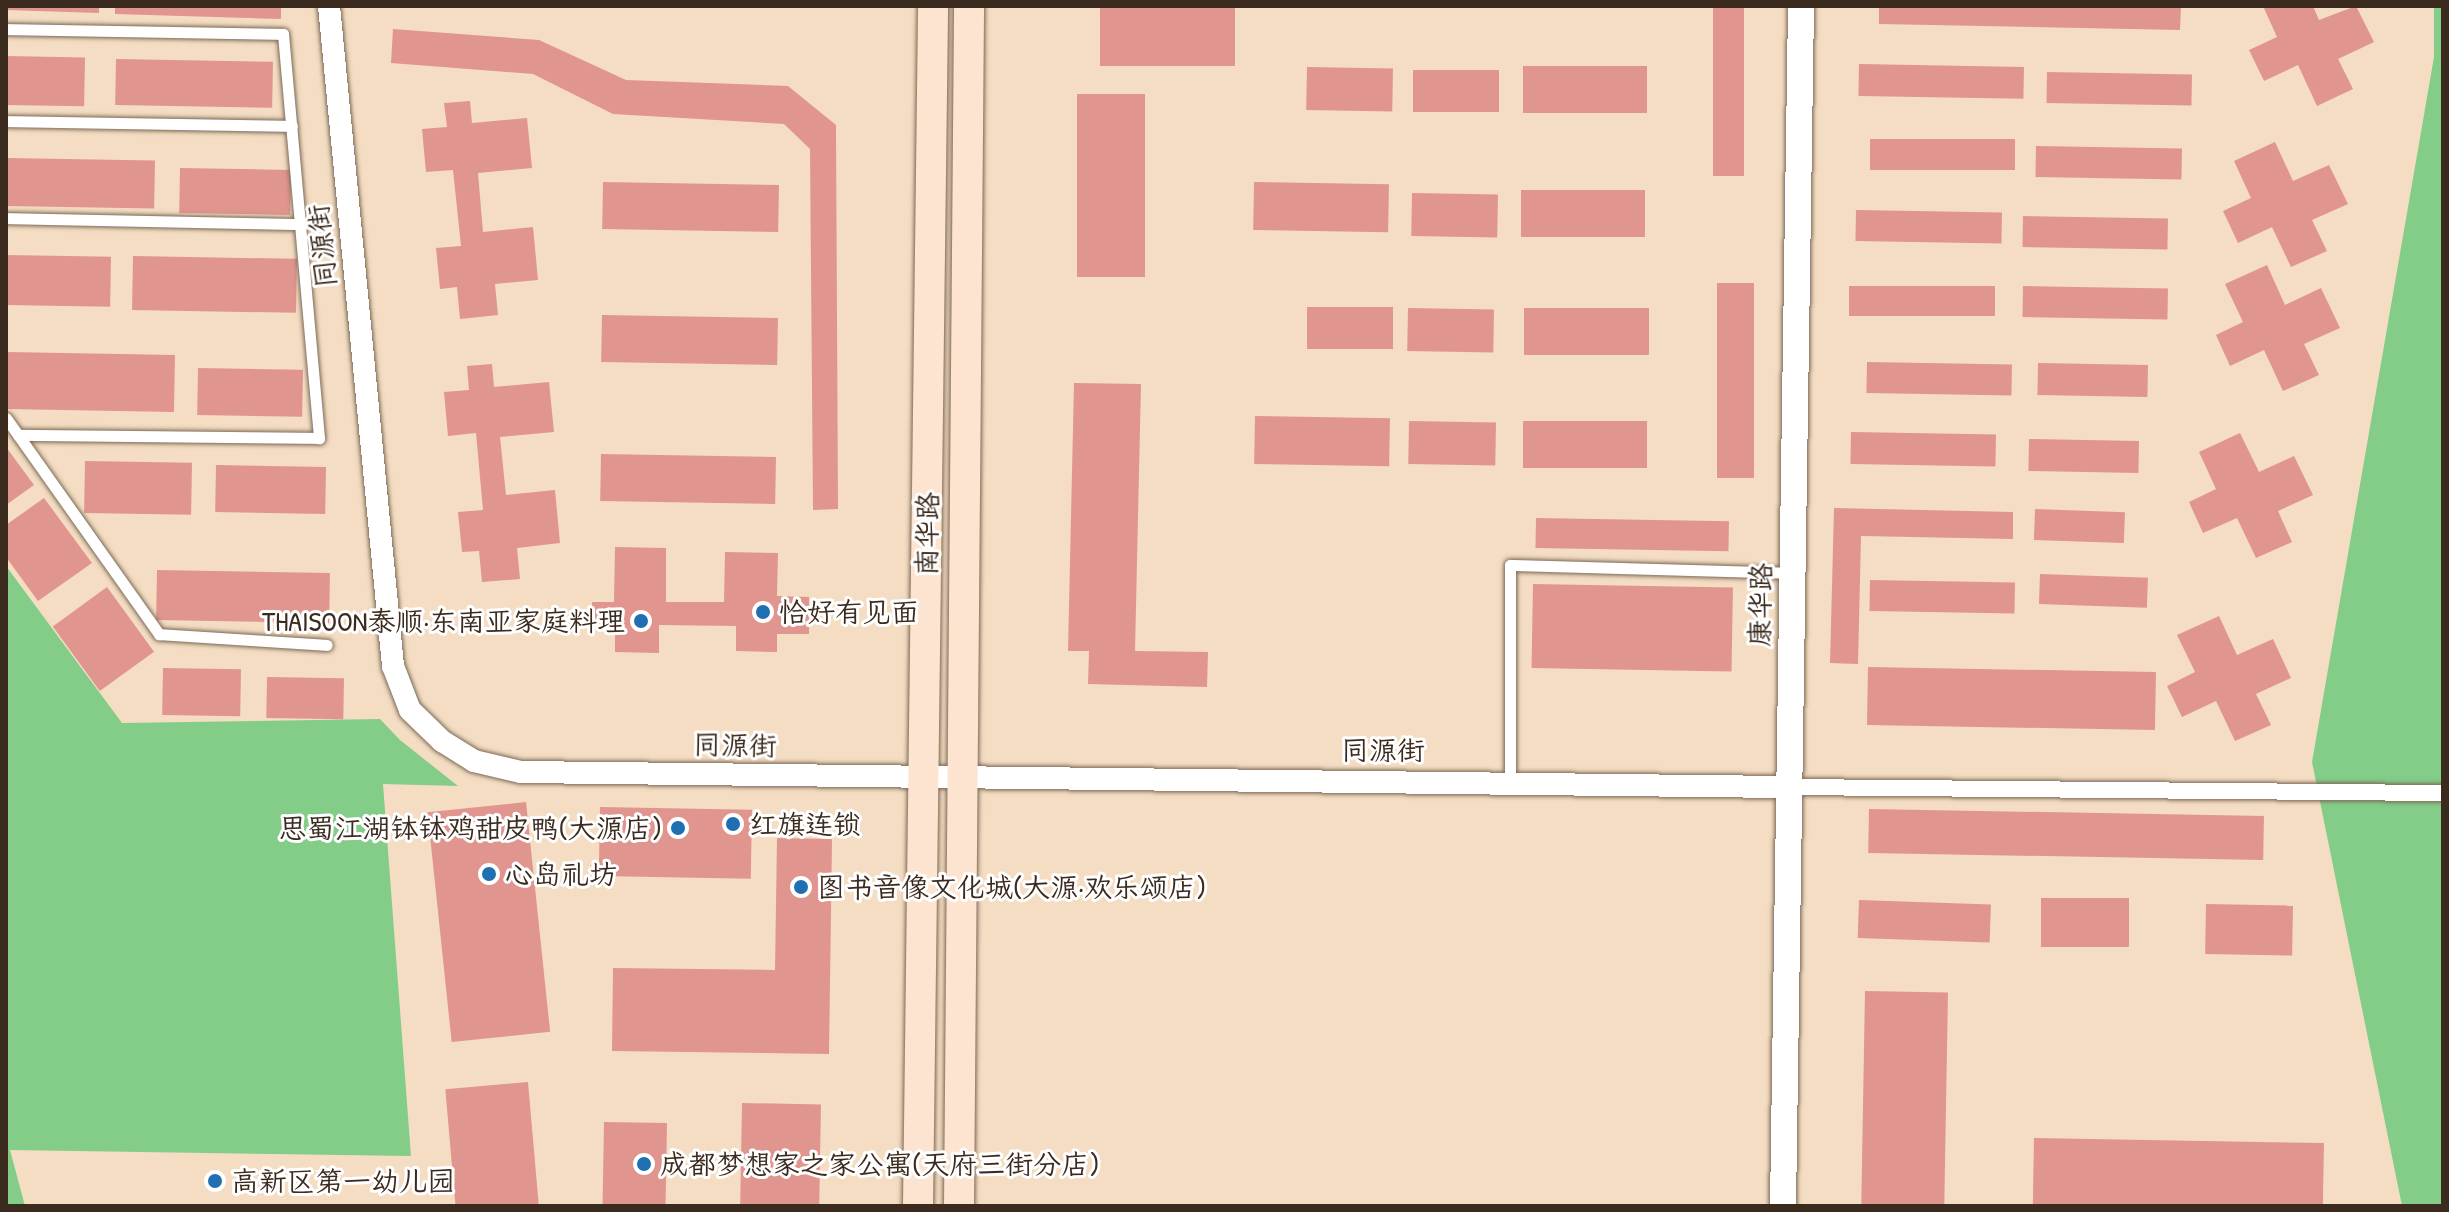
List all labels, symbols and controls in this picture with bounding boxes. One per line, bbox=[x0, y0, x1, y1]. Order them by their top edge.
street label: 同源街 bbox=[301, 202, 343, 290]
street label: 南华路 bbox=[909, 492, 945, 576]
street label: 康华路 bbox=[1742, 563, 1778, 647]
place label: 恰好有见面 bbox=[779, 595, 919, 629]
marker: 恰好有见面 bbox=[754, 603, 772, 621]
place label: THAISOON泰顺·东南亚家庭料理 bbox=[262, 604, 625, 638]
marker: THAISOON泰顺·东南亚家庭料理 bbox=[632, 612, 650, 630]
street label: 同源街 bbox=[693, 727, 777, 763]
street label: 同源街 bbox=[1341, 733, 1425, 767]
place label: 红旗连锁 bbox=[749, 807, 861, 841]
place label: 思蜀江湖钵钵鸡甜皮鸭(大源店) bbox=[278, 811, 662, 845]
marker: 红旗连锁 bbox=[724, 815, 742, 833]
marker: 思蜀江湖钵钵鸡甜皮鸭(大源店) bbox=[669, 819, 687, 837]
place label: 心岛礼坊 bbox=[505, 857, 617, 891]
marker: 心岛礼坊 bbox=[480, 865, 498, 883]
place label: 图书音像文化城(大源·欢乐颂店) bbox=[817, 870, 1206, 904]
marker: 图书音像文化城(大源·欢乐颂店) bbox=[792, 878, 810, 896]
place label: 成都梦想家之家公寓(天府三街分店) bbox=[660, 1147, 1100, 1181]
marker: 成都梦想家之家公寓(天府三街分店) bbox=[635, 1155, 653, 1173]
place label: 高新区第一幼儿园 bbox=[231, 1164, 455, 1198]
marker: 高新区第一幼儿园 bbox=[206, 1172, 224, 1190]

